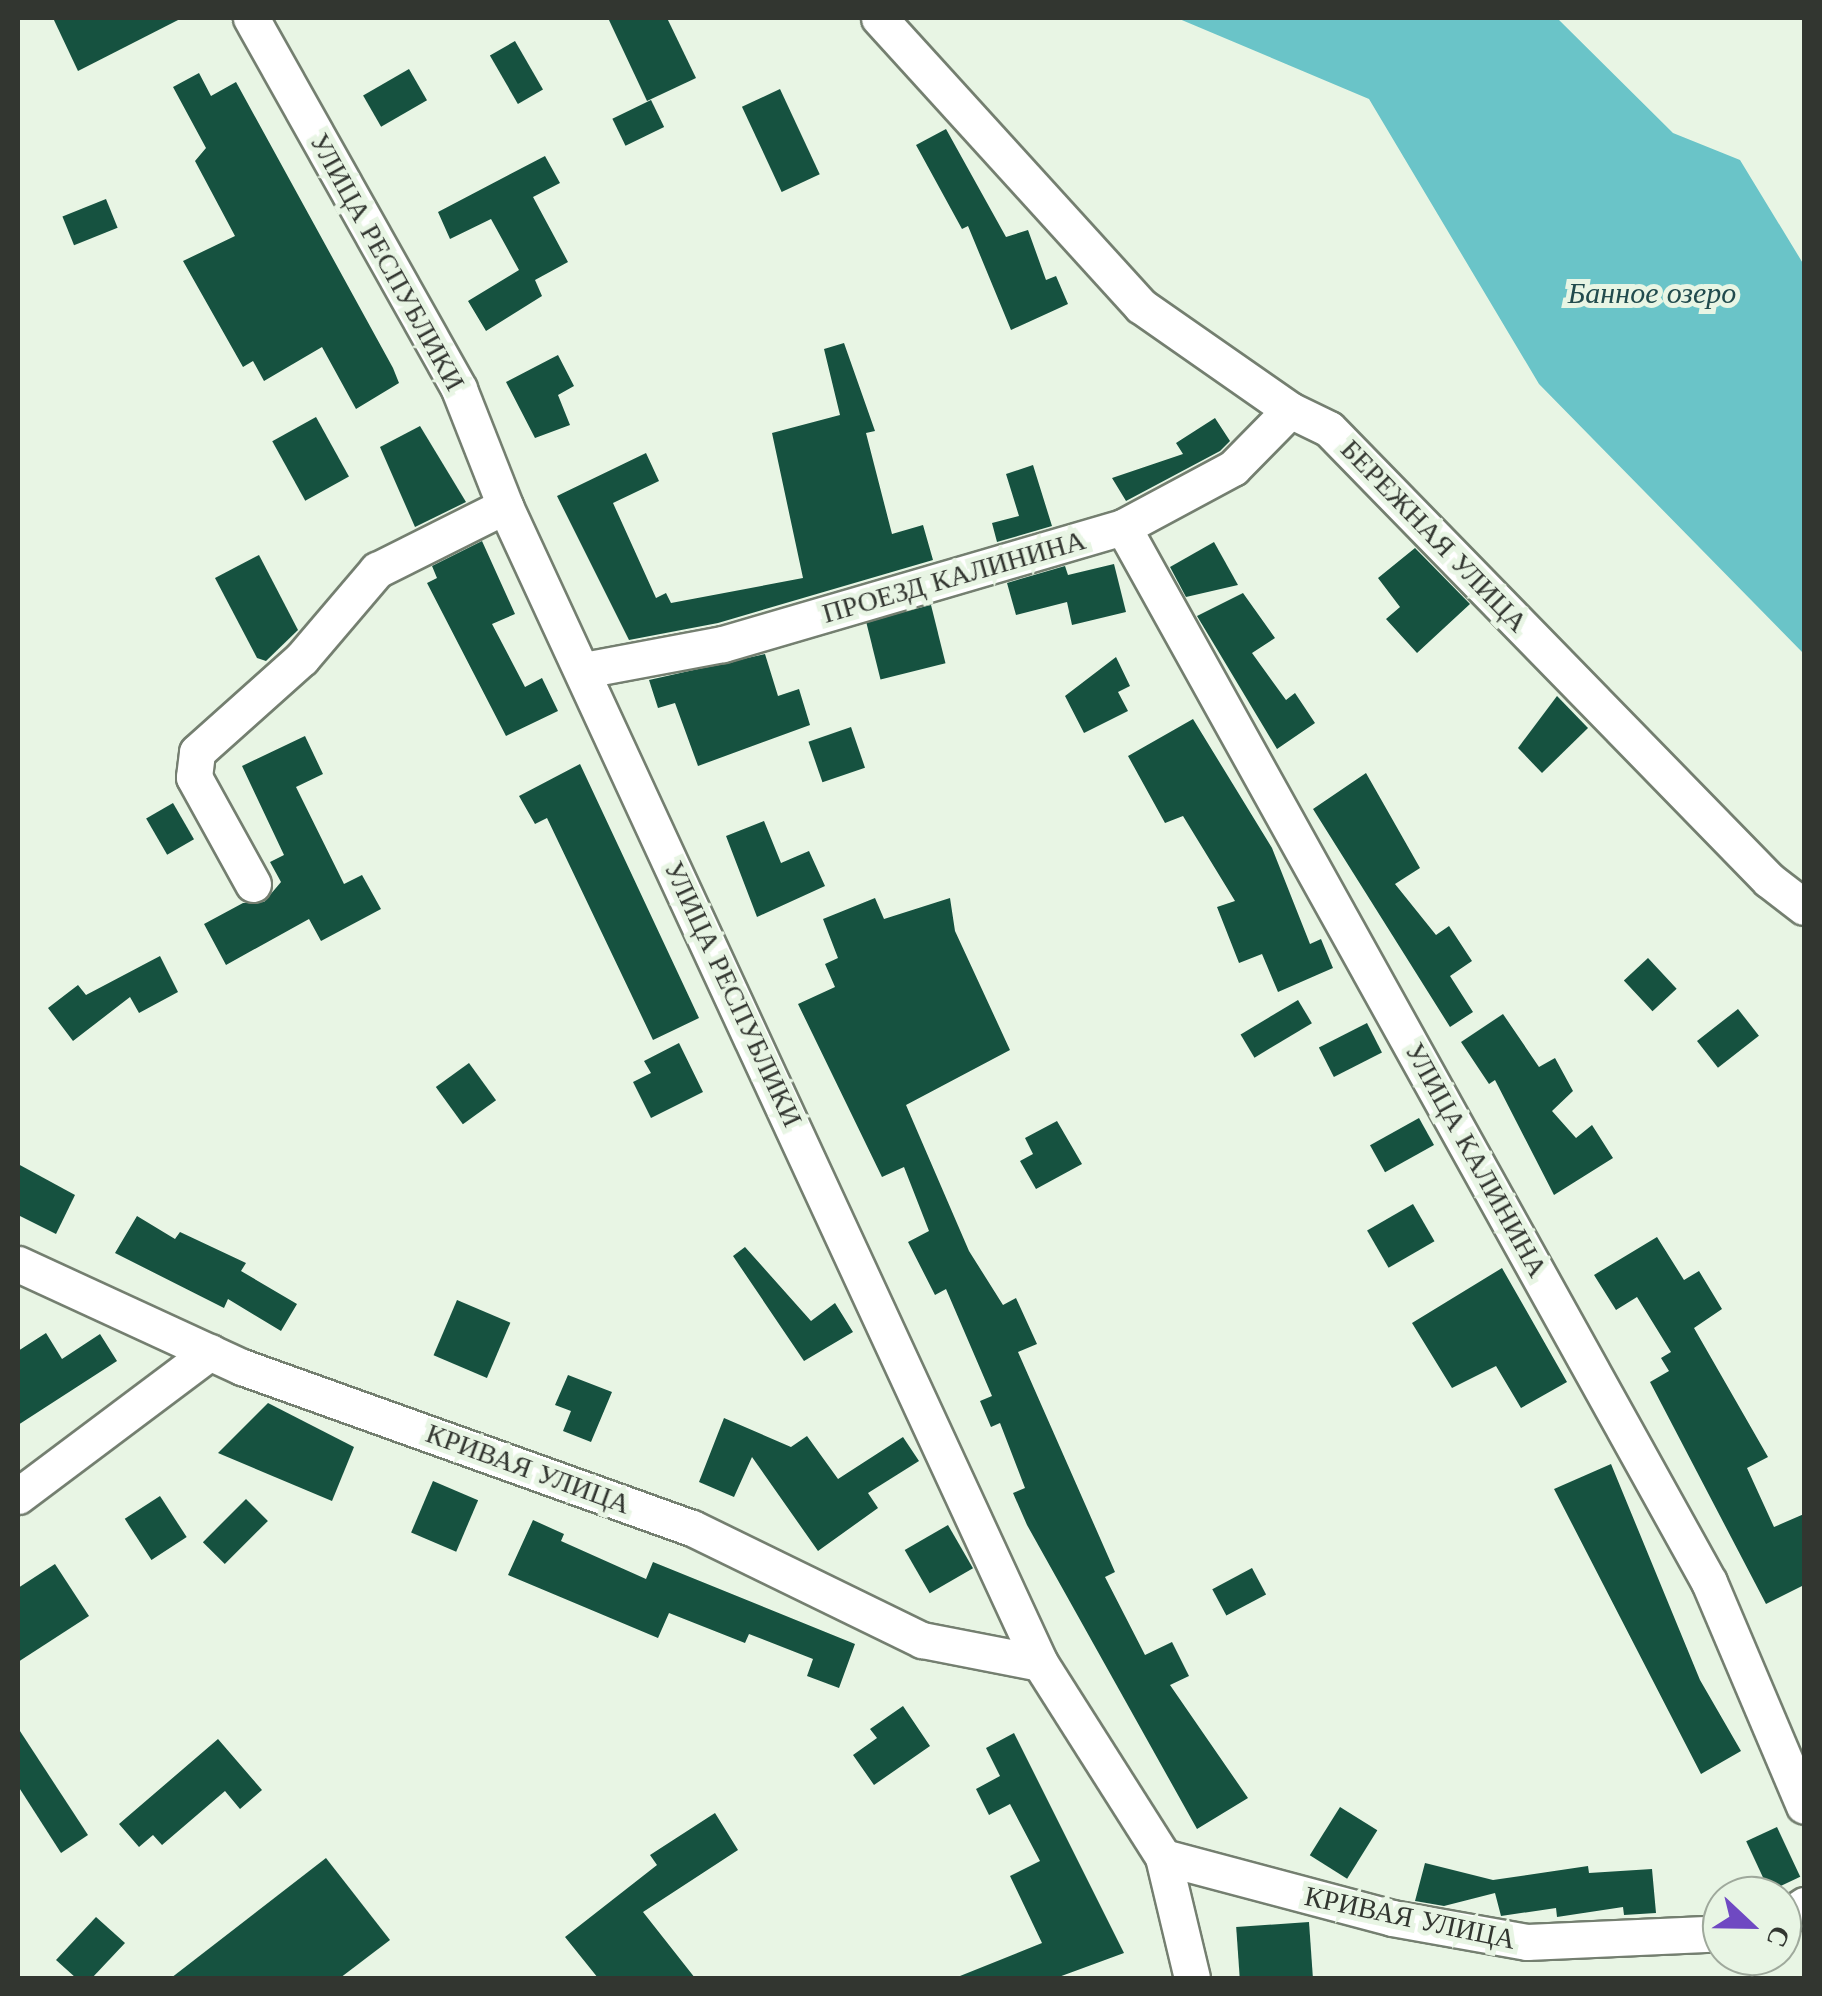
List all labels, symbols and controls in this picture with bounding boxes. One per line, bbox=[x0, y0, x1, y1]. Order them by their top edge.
street label: УЛИЦА РЕСПУБЛИКИ bbox=[302, 127, 472, 397]
water label: Банное озеро bbox=[1568, 275, 1736, 311]
street label: БЕРЕЖНАЯ УЛИЦА bbox=[1334, 433, 1534, 639]
street label: ПРОЕЗД КАЛИНИНА bbox=[819, 523, 1089, 631]
street label: УЛИЦА РЕСПУБЛИКИ bbox=[657, 856, 809, 1132]
street label: УЛИЦА КАЛИНИНА bbox=[1397, 1037, 1555, 1283]
street label: КРИВАЯ УЛИЦА bbox=[421, 1417, 635, 1521]
north arrow bbox=[1702, 1876, 1802, 1976]
street label: КРИВАЯ УЛИЦА bbox=[1302, 1879, 1518, 1957]
text: С bbox=[1758, 1921, 1798, 1953]

